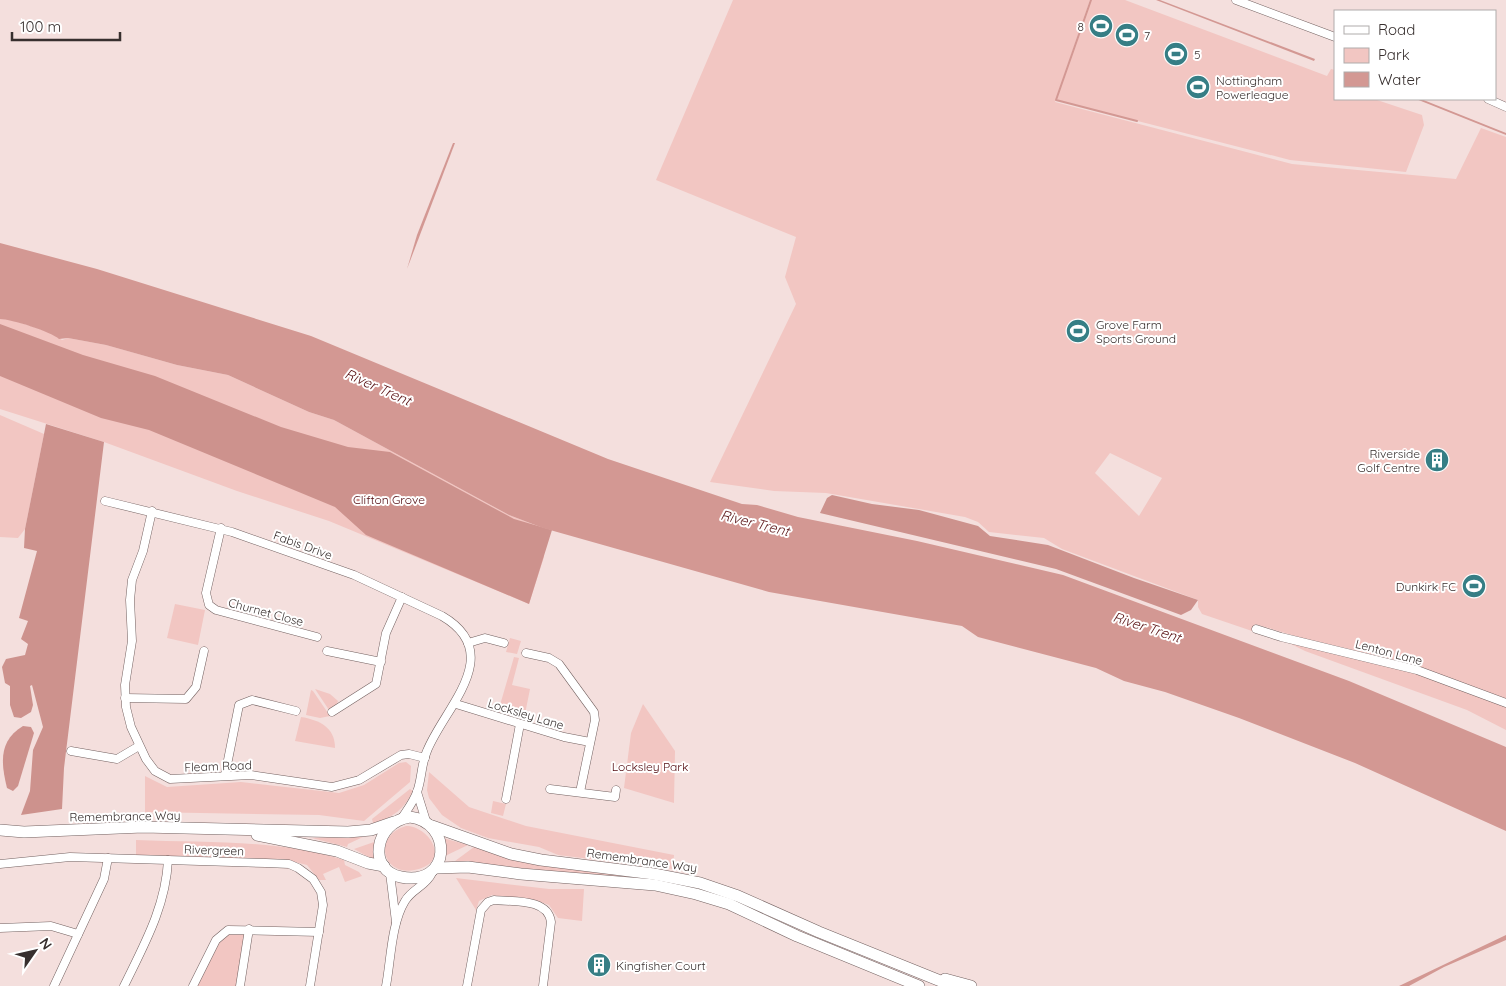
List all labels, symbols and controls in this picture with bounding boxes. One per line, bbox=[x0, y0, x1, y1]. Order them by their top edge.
scale bar bbox=[12, 10, 120, 42]
legend bbox=[1334, 10, 1496, 100]
sports icon: 8 bbox=[1088, 13, 1114, 39]
text: 100 m bbox=[20, 17, 61, 36]
place label: 8 bbox=[1078, 19, 1084, 34]
text: Road bbox=[1378, 20, 1415, 39]
sports icon: 7 bbox=[1114, 22, 1140, 48]
place label: 7 bbox=[1144, 28, 1150, 43]
sports icon: 5 bbox=[1163, 41, 1189, 67]
text: Park bbox=[1378, 45, 1410, 64]
place label: 5 bbox=[1194, 47, 1201, 62]
text: Water bbox=[1378, 70, 1421, 89]
place label: Nottingham Powerleague bbox=[1216, 73, 1289, 102]
sports icon: Nottingham Powerleague bbox=[1185, 74, 1211, 100]
place label: Grove Farm Sports Ground bbox=[1096, 317, 1176, 346]
sports icon: Grove Farm Sports Ground bbox=[1065, 318, 1091, 344]
water label: River Trent bbox=[342, 364, 416, 410]
place label: Riverside Golf Centre bbox=[1357, 446, 1420, 475]
building icon: Riverside Golf Centre bbox=[1424, 447, 1450, 473]
park label: Clifton Grove bbox=[353, 492, 425, 507]
water label: River Trent bbox=[719, 506, 793, 541]
street label: Fabis Drive bbox=[272, 527, 335, 563]
sports icon: Dunkirk FC bbox=[1461, 573, 1487, 599]
place label: Dunkirk FC bbox=[1396, 579, 1456, 594]
street label: Churnet Close bbox=[227, 595, 305, 629]
water label: River Trent bbox=[1111, 608, 1185, 647]
street label: Lenton Lane bbox=[1354, 636, 1424, 668]
street label: Locksley Lane bbox=[486, 695, 566, 733]
street label: Fleam Road bbox=[184, 757, 252, 775]
park label: Locksley Park bbox=[612, 759, 688, 774]
street label: Remembrance Way bbox=[69, 808, 181, 824]
street label: Rivergreen bbox=[184, 841, 244, 859]
street label: Remembrance Way bbox=[586, 845, 698, 875]
north arrow bbox=[10, 926, 60, 976]
text: N bbox=[35, 934, 56, 953]
building icon: Kingfisher Court bbox=[586, 952, 612, 978]
place label: Kingfisher Court bbox=[616, 958, 706, 973]

